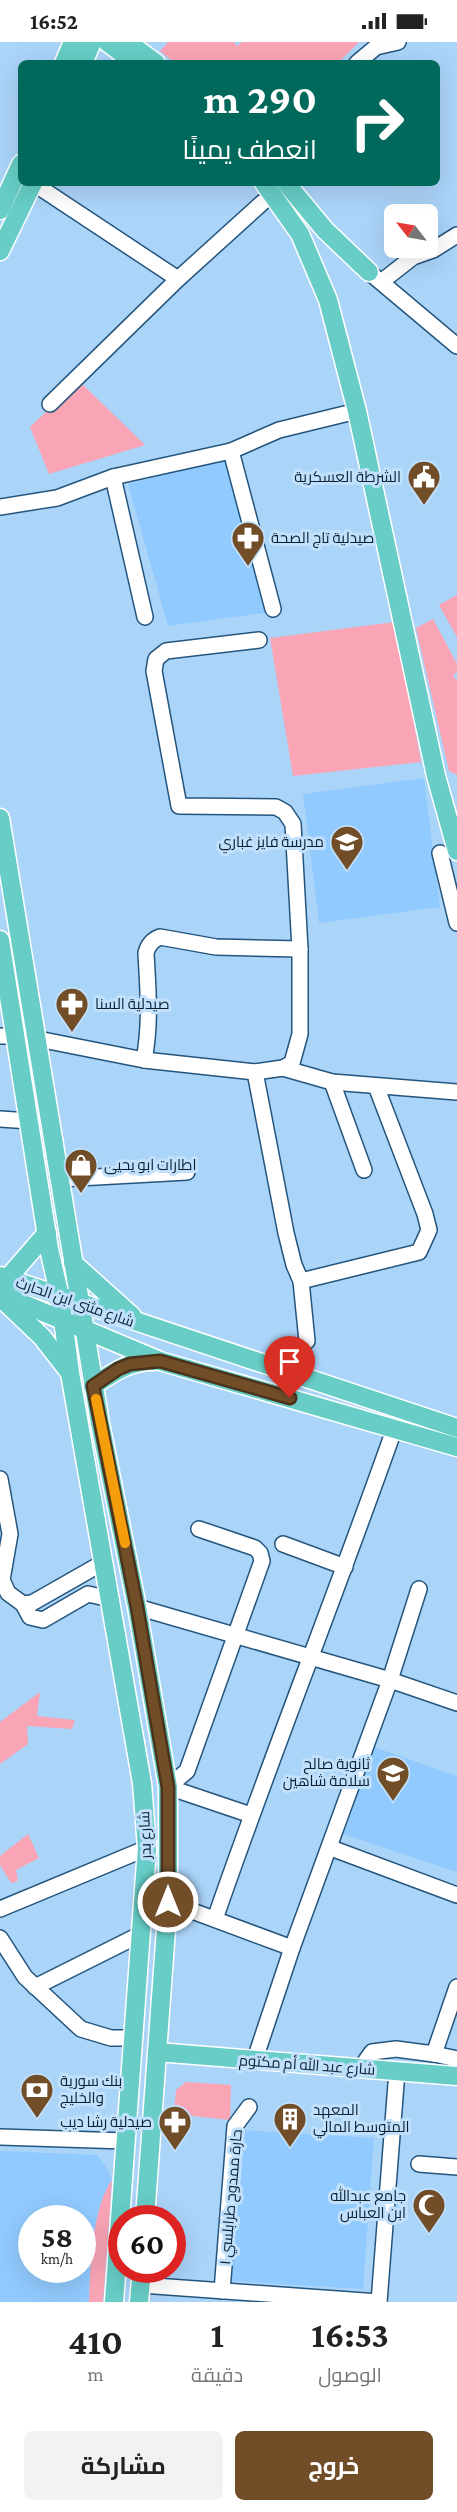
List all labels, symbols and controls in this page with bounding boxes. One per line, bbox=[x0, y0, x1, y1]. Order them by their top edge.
text: 16:52 bbox=[30, 9, 78, 34]
text: 290 m bbox=[204, 75, 317, 122]
icon: right bbox=[338, 84, 416, 162]
text: انعطف يمينًا bbox=[182, 135, 317, 165]
north arrow bbox=[384, 204, 438, 258]
map controls bbox=[384, 204, 438, 258]
public building icon: الشرطة العسكرية bbox=[406, 459, 442, 506]
place label: الشرطة العسكرية bbox=[294, 469, 401, 486]
pharmacy icon: صيدلية تاج الصحة bbox=[230, 520, 266, 567]
place label: صيدلية تاج الصحة bbox=[271, 530, 374, 549]
school or university icon: مدرسة فايز غباري bbox=[329, 824, 365, 871]
place label: مدرسة فايز غباري bbox=[219, 834, 324, 854]
pharmacy icon: صيدلية السنا bbox=[54, 986, 90, 1033]
place label: صيدلية السنا bbox=[95, 996, 170, 1012]
shop icon: اطارات ابو يحيى bbox=[63, 1147, 99, 1194]
place label: اطارات ابو يحيى bbox=[104, 1157, 197, 1175]
street label: شارع مثنى ابن الحارث bbox=[13, 1274, 136, 1333]
pin bbox=[264, 1336, 315, 1398]
icon: arrive bbox=[273, 1345, 306, 1378]
school or university icon: ثانوية صالح سلامة شاهين bbox=[375, 1755, 411, 1802]
place label: ثانوية صالح سلامة شاهين bbox=[283, 1756, 370, 1791]
street label: شارع بدر bbox=[136, 1811, 157, 1860]
position arrow bbox=[136, 1870, 200, 1934]
street label: شارع عبد اللّه أم مكتوم bbox=[238, 2050, 376, 2081]
bank icon: بنك سورية والخليج bbox=[19, 2072, 55, 2119]
place label: بنك سورية والخليج bbox=[60, 2073, 122, 2109]
building icon: المعهد المتوسط المالي bbox=[272, 2101, 308, 2148]
place label: المعهد المتوسط المالي bbox=[313, 2102, 410, 2139]
pharmacy icon: صيدلية رشا ديب bbox=[157, 2104, 193, 2151]
place label: صيدلية رشا ديب bbox=[60, 2114, 152, 2131]
street label: حارة ممدوح طرابلسي ١ bbox=[217, 2128, 249, 2266]
place label: جامع عبدالله ابن العباس bbox=[330, 2186, 406, 2223]
mosque icon: جامع عبدالله ابن العباس bbox=[411, 2187, 447, 2234]
speed limit sign: 60 bbox=[108, 2205, 186, 2283]
text: 58 bbox=[41, 2220, 73, 2253]
text: km/h bbox=[41, 2251, 73, 2267]
text: 1 bbox=[210, 2315, 224, 2355]
text: 16:53 bbox=[311, 2315, 389, 2355]
text: 410 bbox=[68, 2322, 123, 2362]
text: m bbox=[88, 2363, 104, 2385]
text: دقيقة bbox=[191, 2364, 243, 2386]
text: الوصول bbox=[318, 2364, 382, 2386]
button: مشاركة bbox=[24, 2431, 223, 2500]
button: خروج bbox=[235, 2431, 433, 2500]

